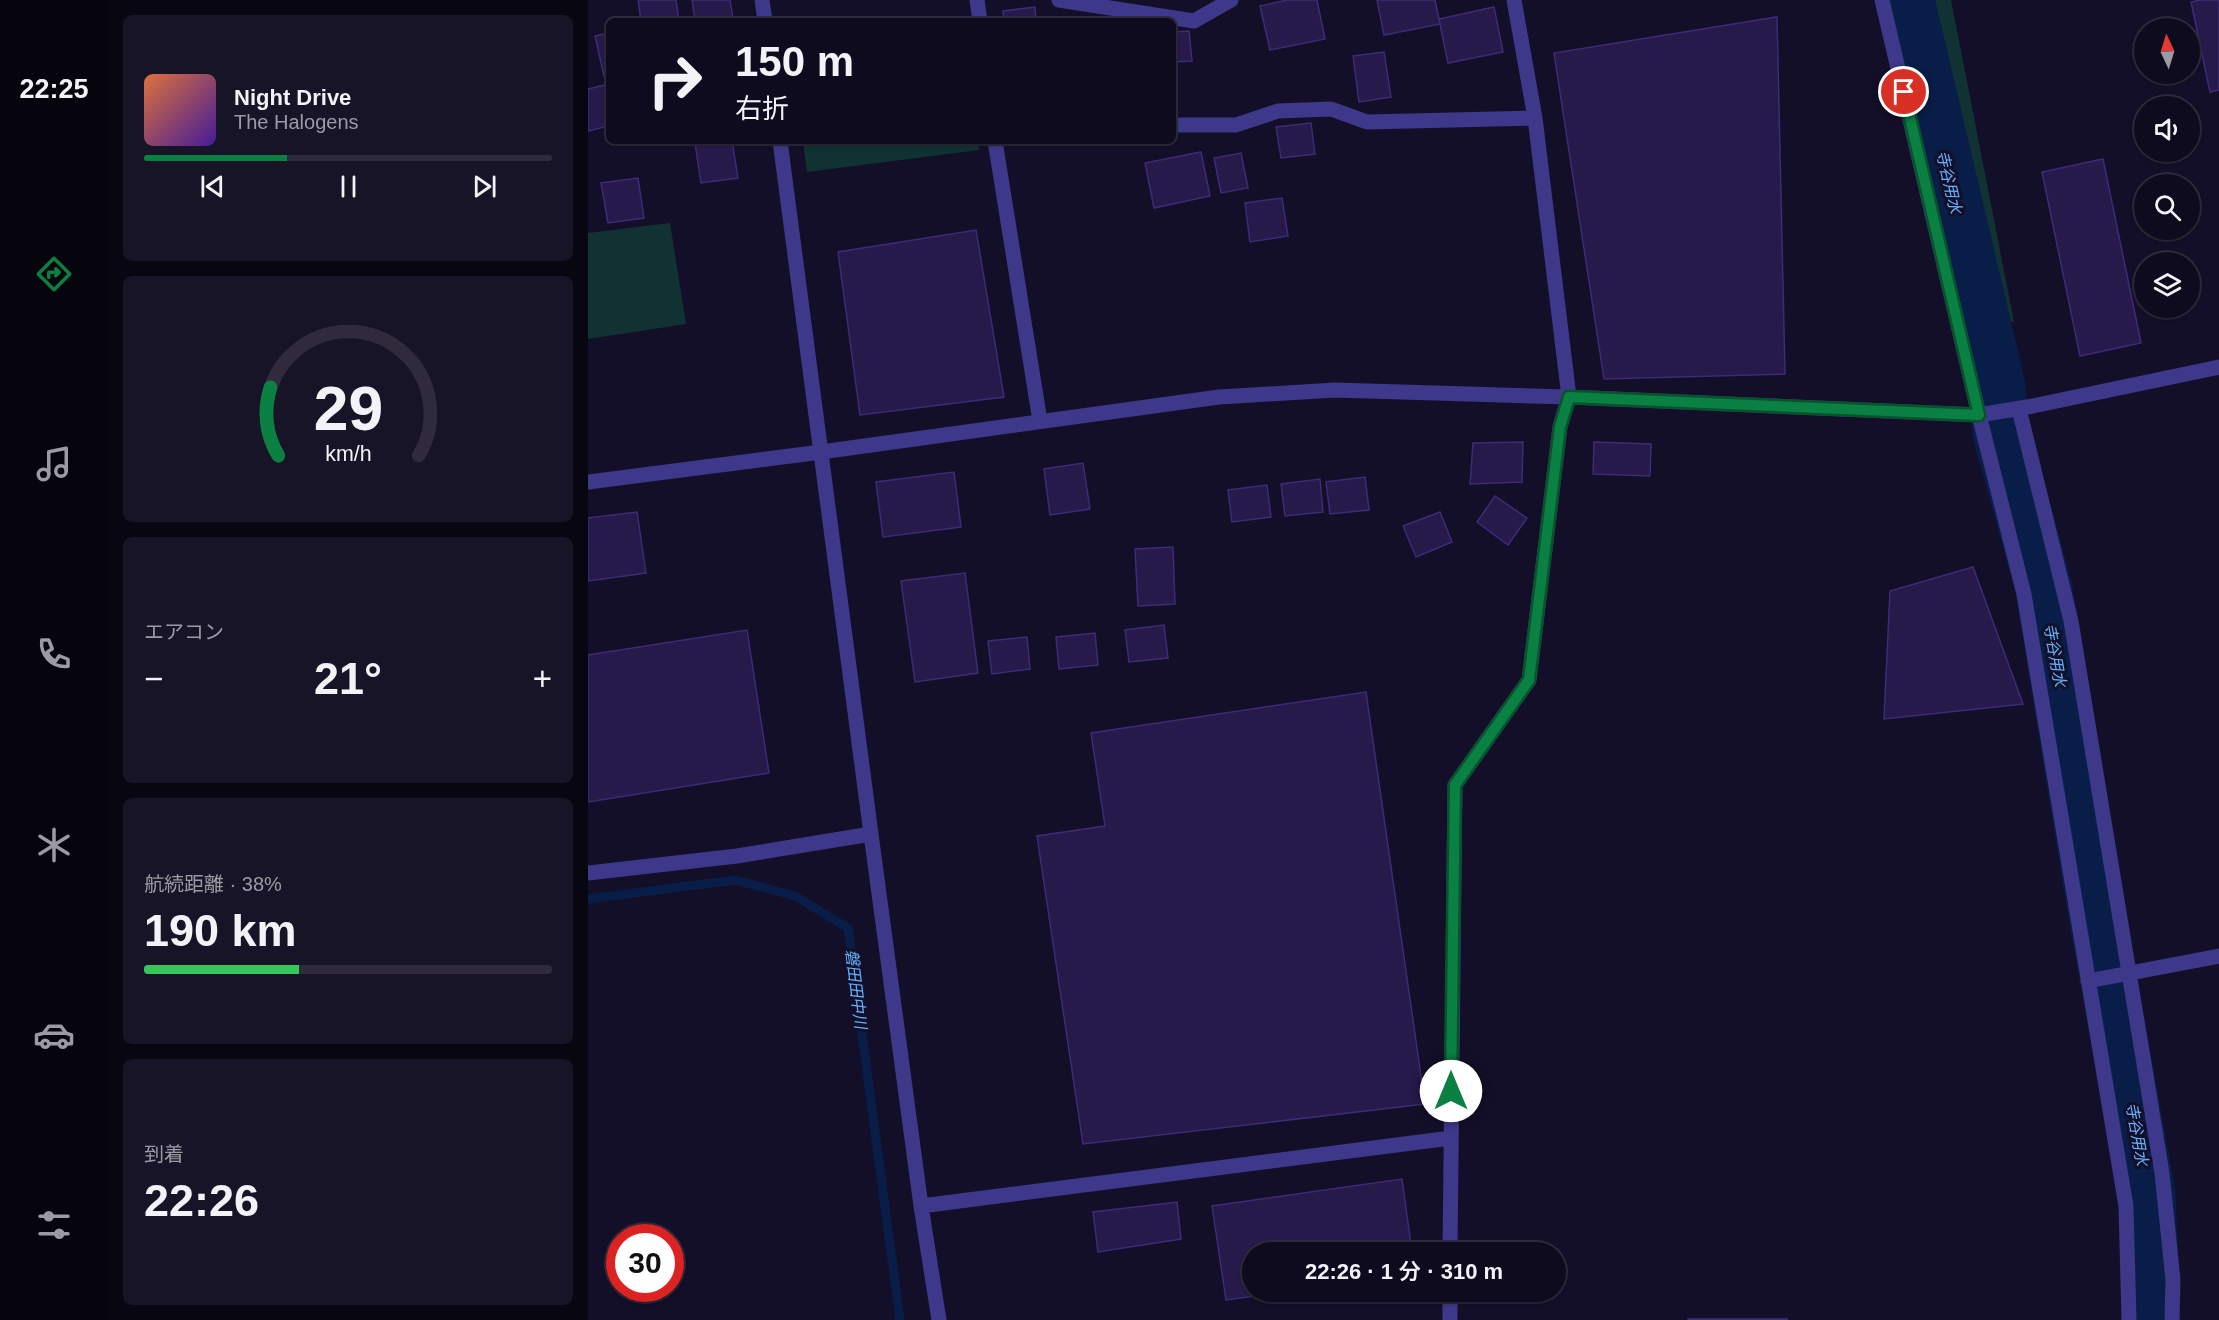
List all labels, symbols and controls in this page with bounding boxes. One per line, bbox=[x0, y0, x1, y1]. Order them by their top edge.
north arrow bbox=[2134, 18, 2200, 84]
map controls bbox=[2134, 18, 2200, 318]
text: 150 m bbox=[735, 38, 854, 85]
icon: right bbox=[636, 42, 714, 120]
pin bbox=[1878, 66, 1929, 117]
text: 22:25 bbox=[19, 74, 89, 104]
icon: arrive bbox=[1887, 75, 1920, 108]
text: Night Drive bbox=[234, 85, 351, 110]
text: 右折 bbox=[735, 94, 789, 124]
button: sound bbox=[2134, 96, 2200, 162]
text: The Halogens bbox=[234, 111, 359, 133]
water label: 寺谷用水 bbox=[1934, 149, 1965, 217]
icon: previous bbox=[196, 170, 229, 203]
icon: pause bbox=[332, 170, 365, 203]
icon: next bbox=[468, 170, 501, 203]
button: search bbox=[2134, 174, 2200, 240]
button: layers bbox=[2134, 252, 2200, 318]
icon: directions bbox=[33, 253, 75, 295]
text: 29 bbox=[313, 374, 383, 443]
text: km/h bbox=[325, 442, 371, 466]
icon: music bbox=[33, 443, 75, 485]
text: エアコン bbox=[144, 621, 224, 643]
water label: 寺谷用水 bbox=[2041, 622, 2069, 690]
icon: phone bbox=[33, 633, 75, 675]
text: 21° bbox=[314, 653, 382, 704]
text: − bbox=[144, 660, 163, 697]
text: + bbox=[533, 660, 552, 697]
icon: climate bbox=[33, 824, 75, 866]
text: 航続距離 · 38% bbox=[144, 873, 282, 895]
text: 190 km bbox=[144, 905, 297, 956]
water label: 磐田田中川 bbox=[843, 948, 870, 1032]
icon: car bbox=[33, 1014, 75, 1056]
position arrow bbox=[1419, 1059, 1483, 1123]
water label: 寺谷用水 bbox=[2123, 1101, 2151, 1169]
text: 到着 bbox=[144, 1143, 184, 1165]
text: 22:26 bbox=[144, 1175, 259, 1226]
icon: filters bbox=[33, 1204, 75, 1246]
speed limit sign: 30 bbox=[606, 1224, 684, 1302]
text: 22:26 · 1 分 · 310 m bbox=[1305, 1259, 1503, 1284]

